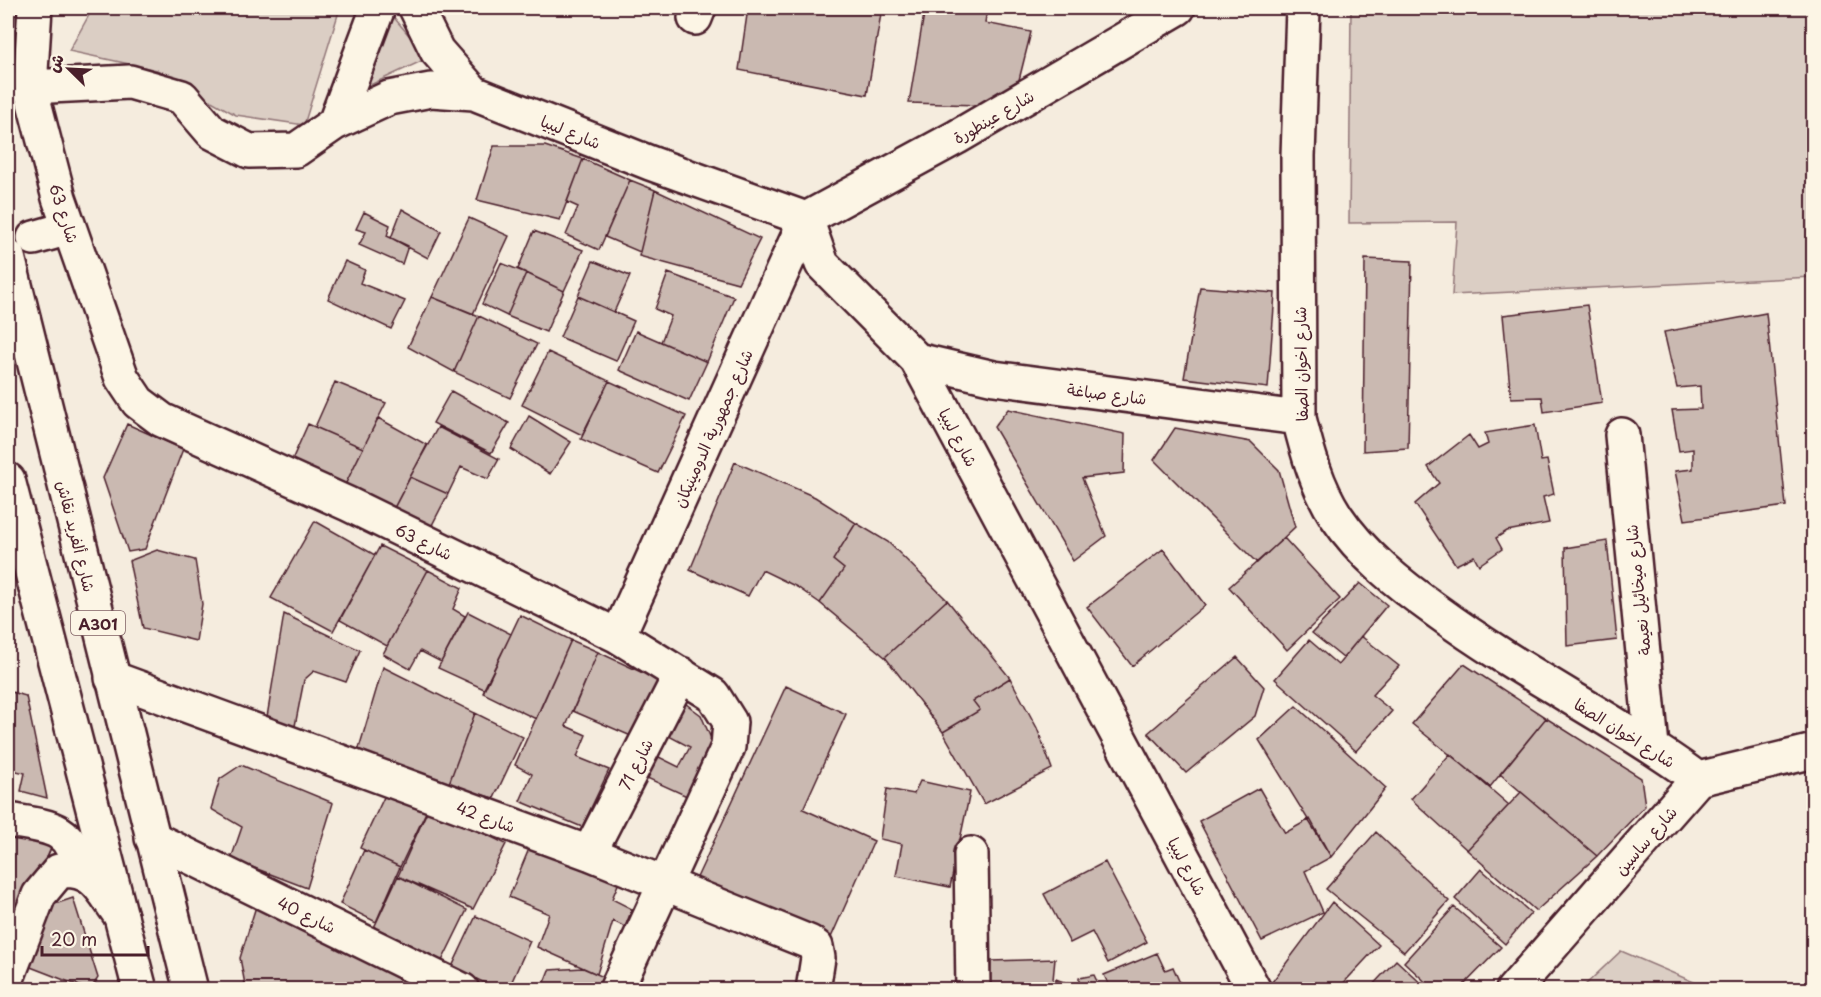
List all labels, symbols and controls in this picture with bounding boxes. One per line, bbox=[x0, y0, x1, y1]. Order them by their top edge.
north arrow bbox=[39, 39, 99, 99]
text: ش bbox=[40, 50, 69, 75]
street label: شارع عينطورة bbox=[948, 83, 1038, 150]
street label: شارع ليبيا bbox=[537, 108, 605, 155]
street label: شارع 63 bbox=[43, 180, 86, 246]
street label: شارع اخوان الصفا bbox=[1287, 306, 1314, 422]
street label: شارع جمهورية الدومينيكان bbox=[666, 345, 759, 511]
street label: شارع صباغة bbox=[1066, 376, 1148, 411]
street label: شارع ليبيا bbox=[933, 404, 984, 471]
street label: شارع ألفريد نقاش bbox=[51, 478, 102, 594]
street label: شارع 63 bbox=[391, 517, 457, 566]
street label: شارع ميخائيل نعيمة bbox=[1618, 523, 1657, 657]
road number: A301 bbox=[71, 611, 125, 635]
street label: شارع اخوان الصفا bbox=[1569, 691, 1680, 774]
street label: شارع 71 bbox=[612, 734, 659, 794]
street label: شارع 42 bbox=[453, 794, 519, 839]
street label: شارع ساسين bbox=[1608, 800, 1683, 880]
street label: شارع ليبيا bbox=[1162, 833, 1213, 900]
street label: شارع 40 bbox=[273, 890, 340, 939]
scale bar bbox=[42, 919, 148, 957]
text: 20 m bbox=[51, 925, 97, 952]

